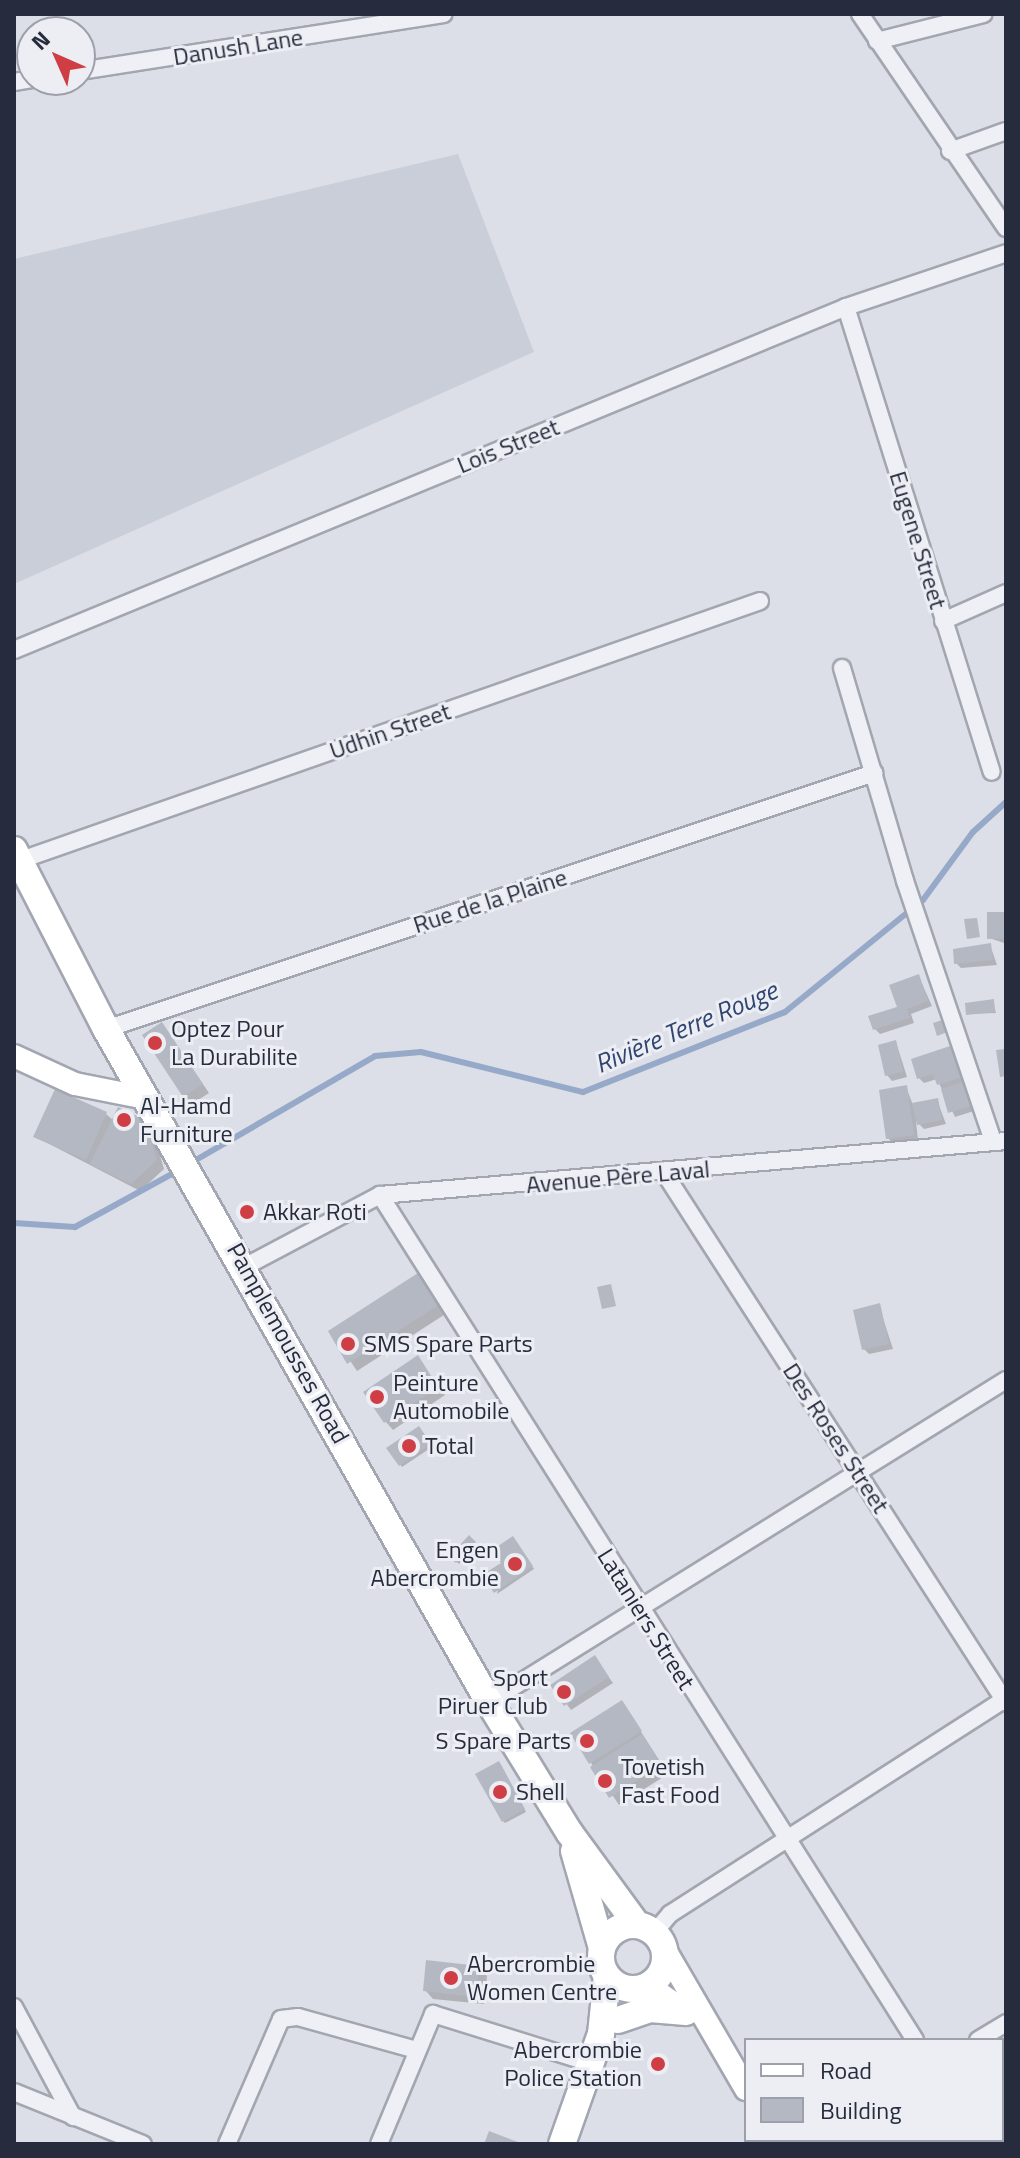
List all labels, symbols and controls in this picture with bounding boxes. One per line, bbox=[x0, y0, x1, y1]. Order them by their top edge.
north arrow bbox=[16, 16, 96, 96]
text: N bbox=[23, 23, 58, 58]
street label: Danush Lane bbox=[171, 23, 305, 71]
street label: Lois Street bbox=[453, 412, 563, 480]
street label: Eugene Street bbox=[883, 468, 953, 612]
street label: Udhin Street bbox=[326, 697, 454, 765]
street label: Rue de la Plaine bbox=[410, 863, 570, 939]
water label: Rivière Terre Rouge bbox=[590, 974, 782, 1080]
place label: Optez Pour La Durabilite bbox=[171, 1015, 298, 1071]
marker: Optez Pour La Durabilite bbox=[146, 1034, 164, 1052]
place label: Al-Hamd Furniture bbox=[140, 1092, 233, 1148]
marker: Al-Hamd Furniture bbox=[115, 1111, 133, 1129]
street label: Avenue Père Laval bbox=[525, 1155, 711, 1199]
place label: Akkar Roti bbox=[263, 1198, 367, 1226]
marker: Akkar Roti bbox=[238, 1203, 256, 1221]
street label: Pamplemousses Road bbox=[221, 1238, 355, 1448]
place label: SMS Spare Parts bbox=[364, 1330, 533, 1358]
marker: SMS Spare Parts bbox=[339, 1335, 357, 1353]
street label: Des Roses Street bbox=[777, 1358, 895, 1518]
place label: Peinture Automobile bbox=[393, 1369, 509, 1425]
marker: Peinture Automobile bbox=[368, 1388, 386, 1406]
place label: Total bbox=[425, 1432, 474, 1460]
marker: Total bbox=[400, 1437, 418, 1455]
place label: Engen Abercrombie bbox=[371, 1536, 499, 1592]
street label: Lataniers Street bbox=[591, 1543, 701, 1695]
marker: Engen Abercrombie bbox=[506, 1555, 524, 1573]
place label: Sport Piruer Club bbox=[438, 1664, 548, 1720]
marker: Sport Piruer Club bbox=[555, 1683, 573, 1701]
place label: S Spare Parts bbox=[436, 1727, 571, 1755]
marker: S Spare Parts bbox=[578, 1732, 596, 1750]
place label: Tovetish Fast Food bbox=[621, 1753, 720, 1809]
marker: Tovetish Fast Food bbox=[596, 1772, 614, 1790]
place label: Shell bbox=[516, 1778, 565, 1806]
marker: Shell bbox=[491, 1783, 509, 1801]
place label: Abercrombie Women Centre bbox=[467, 1950, 617, 2006]
marker: Abercrombie Women Centre bbox=[442, 1969, 460, 1987]
place label: Abercrombie Police Station bbox=[504, 2036, 642, 2092]
legend bbox=[744, 2038, 1004, 2142]
text: Road bbox=[820, 2052, 872, 2088]
marker: Abercrombie Police Station bbox=[649, 2055, 667, 2073]
text: Building bbox=[820, 2092, 902, 2128]

